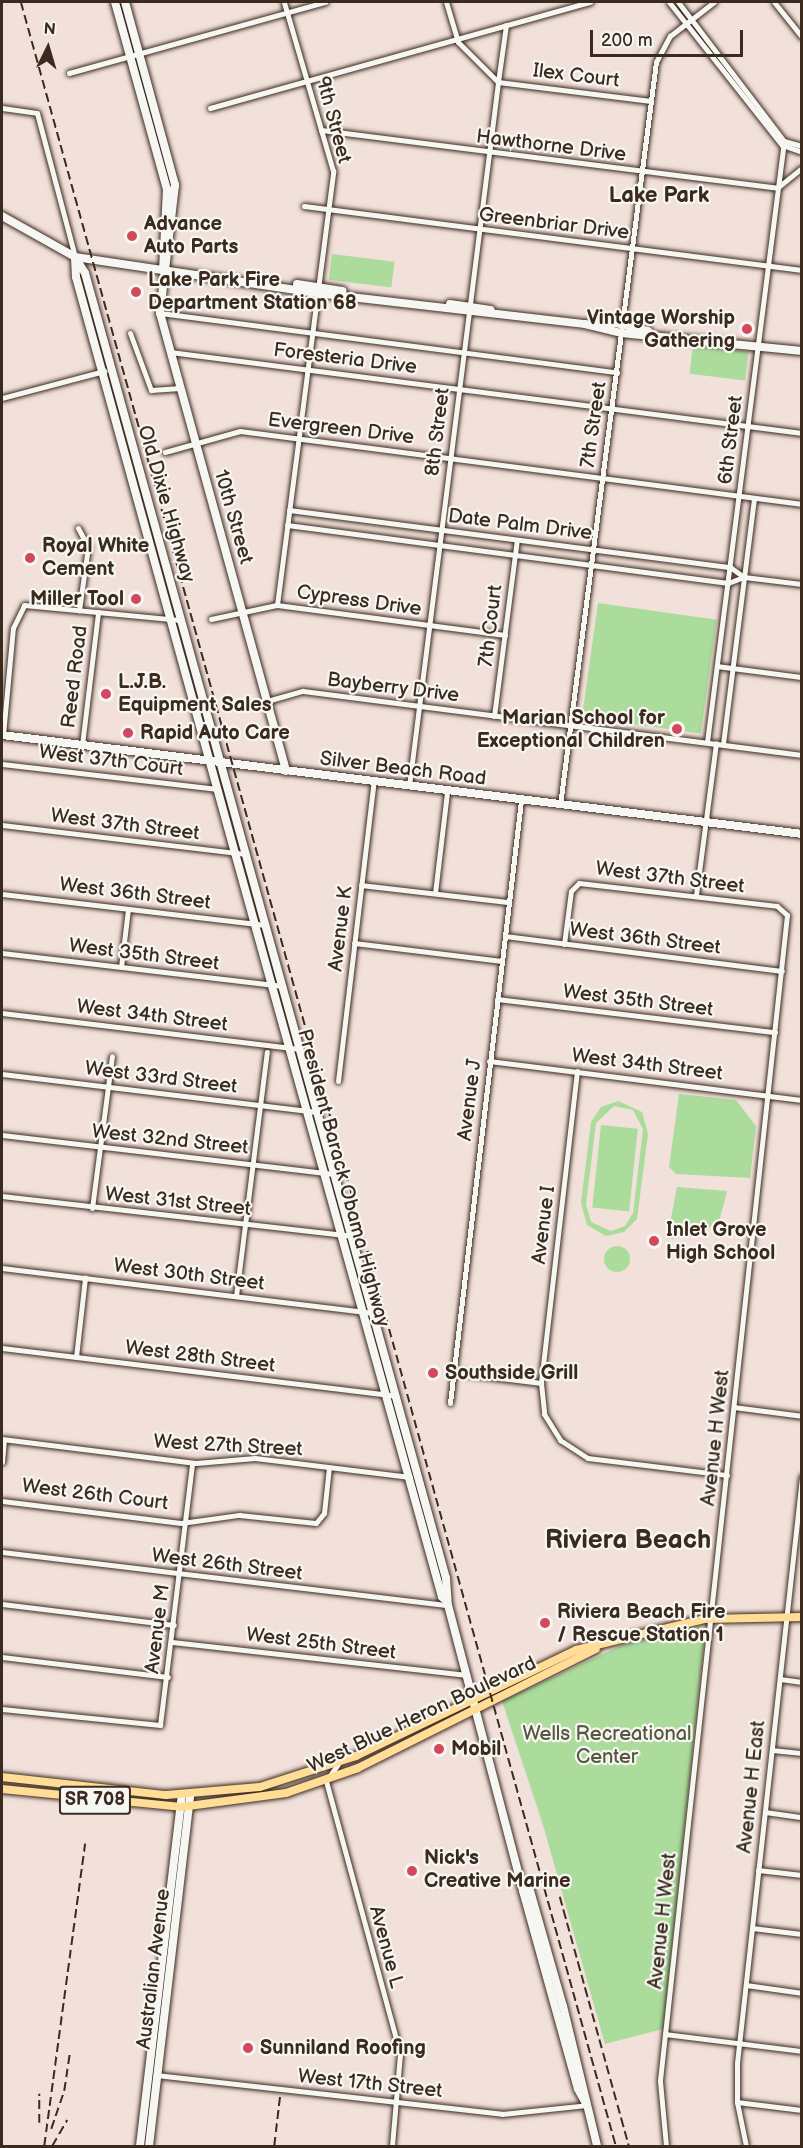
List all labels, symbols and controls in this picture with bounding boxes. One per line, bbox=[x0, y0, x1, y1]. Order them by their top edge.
north arrow bbox=[18, 18, 78, 78]
scale bar bbox=[593, 18, 746, 56]
text: N bbox=[43, 20, 56, 40]
text: 200 m bbox=[601, 30, 653, 51]
street label: Ilex Court bbox=[531, 59, 621, 93]
street label: 9th Street bbox=[310, 74, 356, 166]
street label: Hawthorne Drive bbox=[475, 125, 627, 167]
district label: Lake Park bbox=[609, 183, 709, 209]
street label: Greenbriar Drive bbox=[478, 203, 630, 245]
place label: Advance Auto Parts bbox=[144, 213, 238, 260]
marker: Advance Auto Parts bbox=[125, 229, 139, 243]
place label: Lake Park Fire Department Station 68 bbox=[148, 268, 357, 315]
marker: Lake Park Fire Department Station 68 bbox=[129, 285, 143, 299]
place label: Vintage Worship Gathering bbox=[587, 306, 735, 353]
marker: Vintage Worship Gathering bbox=[740, 322, 754, 336]
street label: Foresteria Drive bbox=[272, 338, 418, 380]
street label: 7th Street bbox=[576, 380, 612, 470]
street label: 8th Street bbox=[421, 386, 455, 478]
street label: 6th Street bbox=[714, 394, 748, 486]
street label: Evergreen Drive bbox=[267, 408, 415, 450]
street label: Old Dixie Highway bbox=[132, 423, 200, 585]
street label: 10th Street bbox=[208, 467, 258, 567]
street label: Date Palm Drive bbox=[447, 504, 593, 546]
place label: Royal White Cement bbox=[42, 534, 149, 581]
marker: Royal White Cement bbox=[23, 551, 37, 565]
street label: Cypress Drive bbox=[295, 580, 423, 622]
street label: 7th Court bbox=[474, 584, 508, 668]
place label: Miller Tool bbox=[30, 587, 124, 611]
marker: Miller Tool bbox=[129, 592, 143, 606]
street label: Reed Road bbox=[57, 624, 93, 730]
street label: Bayberry Drive bbox=[325, 668, 461, 708]
place label: L.J.B. Equipment Sales bbox=[118, 670, 272, 717]
marker: L.J.B. Equipment Sales bbox=[99, 687, 113, 701]
place label: Marian School for Exceptional Children bbox=[477, 706, 665, 753]
place label: Rapid Auto Care bbox=[140, 721, 290, 745]
marker: Marian School for Exceptional Children bbox=[670, 722, 684, 736]
marker: Rapid Auto Care bbox=[121, 726, 135, 740]
street label: West 37th Court bbox=[37, 740, 185, 782]
street label: Silver Beach Road bbox=[318, 747, 488, 791]
street label: West 37th Street bbox=[49, 804, 201, 846]
street label: West 37th Street bbox=[594, 857, 746, 899]
street label: West 36th Street bbox=[58, 873, 212, 915]
street label: Avenue K bbox=[324, 885, 358, 973]
street label: West 36th Street bbox=[568, 918, 722, 960]
street label: West 35th Street bbox=[67, 934, 221, 976]
street label: West 35th Street bbox=[561, 980, 715, 1022]
street label: West 34th Street bbox=[75, 995, 229, 1037]
street label: President Barack Obama Highway bbox=[292, 1026, 394, 1330]
street label: West 34th Street bbox=[570, 1044, 724, 1086]
street label: West 33rd Street bbox=[83, 1057, 239, 1099]
street label: Avenue J bbox=[453, 1057, 487, 1143]
street label: West 32nd Street bbox=[90, 1120, 250, 1160]
street label: West 31st Street bbox=[104, 1182, 252, 1222]
street label: Avenue I bbox=[527, 1184, 561, 1266]
place label: Inlet Grove High School bbox=[666, 1218, 775, 1265]
marker: Inlet Grove High School bbox=[647, 1234, 661, 1248]
street label: West 30th Street bbox=[112, 1254, 266, 1296]
street label: West 28th Street bbox=[123, 1336, 277, 1378]
place label: Southside Grill bbox=[445, 1361, 578, 1385]
marker: Southside Grill bbox=[426, 1366, 440, 1380]
street label: Avenue H West bbox=[697, 1368, 735, 1508]
street label: West 27th Street bbox=[153, 1430, 303, 1462]
street label: West 26th Court bbox=[21, 1474, 169, 1516]
district label: Riviera Beach bbox=[545, 1525, 711, 1557]
street label: West 26th Street bbox=[150, 1544, 304, 1586]
street label: Avenue M bbox=[141, 1583, 175, 1675]
place label: Riviera Beach Fire / Rescue Station 1 bbox=[557, 1600, 726, 1647]
marker: Riviera Beach Fire / Rescue Station 1 bbox=[538, 1616, 552, 1630]
street label: West 25th Street bbox=[245, 1623, 397, 1665]
street label: West Blue Heron Boulevard bbox=[304, 1651, 540, 1779]
street label: Avenue H East bbox=[733, 1720, 771, 1854]
park label: Wells Recreational Center bbox=[522, 1723, 692, 1770]
place label: Mobil bbox=[451, 1737, 501, 1761]
marker: Mobil bbox=[432, 1742, 446, 1756]
road number: SR 708 bbox=[58, 1785, 132, 1815]
place label: Nick's Creative Marine bbox=[424, 1847, 571, 1894]
street label: Avenue H West bbox=[644, 1851, 682, 1991]
marker: Nick's Creative Marine bbox=[405, 1864, 419, 1878]
street label: Australian Avenue bbox=[132, 1887, 176, 2051]
street label: Avenue L bbox=[364, 1903, 408, 1991]
place label: Sunniland Roofing bbox=[260, 2036, 426, 2060]
marker: Sunniland Roofing bbox=[241, 2041, 255, 2055]
street label: West 17th Street bbox=[296, 2064, 444, 2104]

